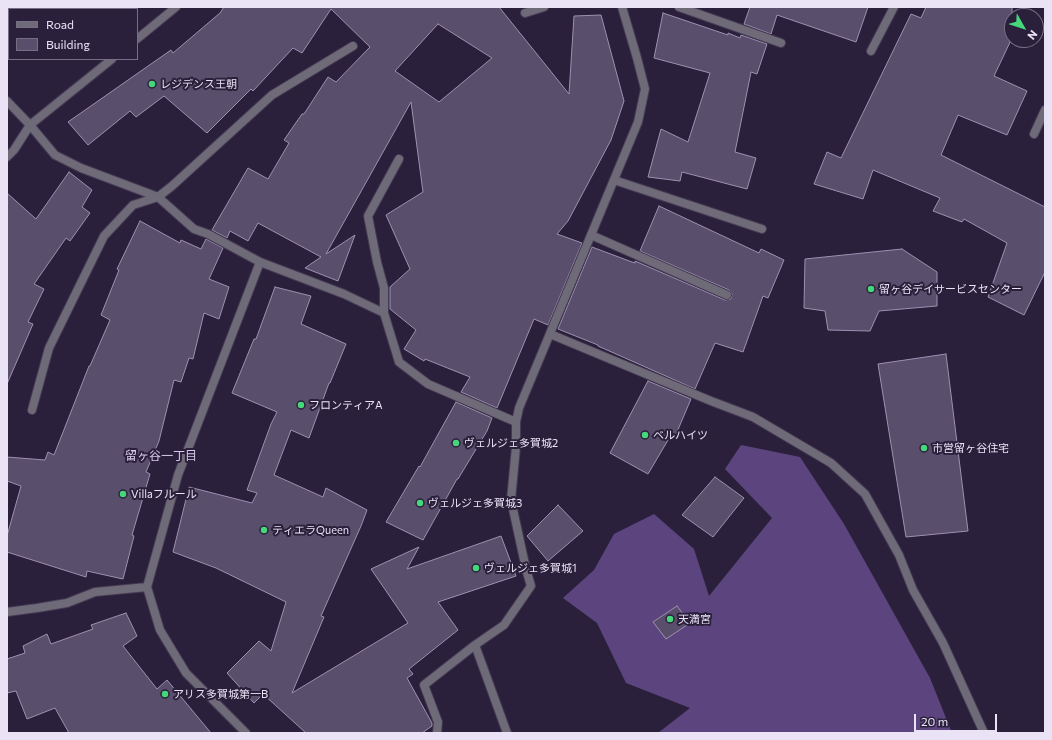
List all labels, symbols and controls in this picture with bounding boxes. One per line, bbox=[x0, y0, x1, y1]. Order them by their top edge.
legend bbox=[8, 8, 138, 60]
north arrow bbox=[1004, 8, 1044, 48]
text: Road bbox=[46, 17, 74, 31]
text: N bbox=[1025, 28, 1041, 43]
text: Building bbox=[46, 37, 90, 51]
place label: レジデンス王朝 bbox=[160, 77, 237, 91]
marker: レジデンス王朝 bbox=[147, 79, 157, 89]
place label: 留ヶ谷デイサービスセンター bbox=[879, 282, 1022, 296]
marker: 留ヶ谷デイサービスセンター bbox=[866, 284, 876, 294]
place label: フロンティアA bbox=[309, 398, 383, 412]
marker: フロンティアA bbox=[296, 400, 306, 410]
place label: ベルハイツ bbox=[653, 428, 708, 442]
marker: ベルハイツ bbox=[640, 430, 650, 440]
place label: ヴェルジェ多賀城2 bbox=[464, 436, 558, 450]
marker: ヴェルジェ多賀城2 bbox=[451, 438, 461, 448]
place label: 市営留ヶ谷住宅 bbox=[932, 441, 1009, 455]
marker: 市営留ヶ谷住宅 bbox=[919, 443, 929, 453]
district label: 留ヶ谷一丁目 bbox=[125, 449, 197, 463]
place label: Villaフルール bbox=[131, 487, 197, 501]
marker: Villaフルール bbox=[118, 489, 128, 499]
place label: ヴェルジェ多賀城3 bbox=[428, 496, 522, 510]
marker: ヴェルジェ多賀城3 bbox=[415, 498, 425, 508]
place label: ティエラQueen bbox=[272, 523, 349, 537]
marker: ティエラQueen bbox=[259, 525, 269, 535]
place label: ヴェルジェ多賀城1 bbox=[484, 561, 577, 575]
marker: ヴェルジェ多賀城1 bbox=[471, 563, 481, 573]
place label: 天満宮 bbox=[678, 612, 711, 626]
marker: 天満宮 bbox=[665, 614, 675, 624]
place label: アリス多賀城第一B bbox=[173, 687, 268, 701]
marker: アリス多賀城第一B bbox=[160, 689, 170, 699]
scale bar bbox=[916, 706, 999, 732]
text: 20 m bbox=[921, 714, 948, 728]

